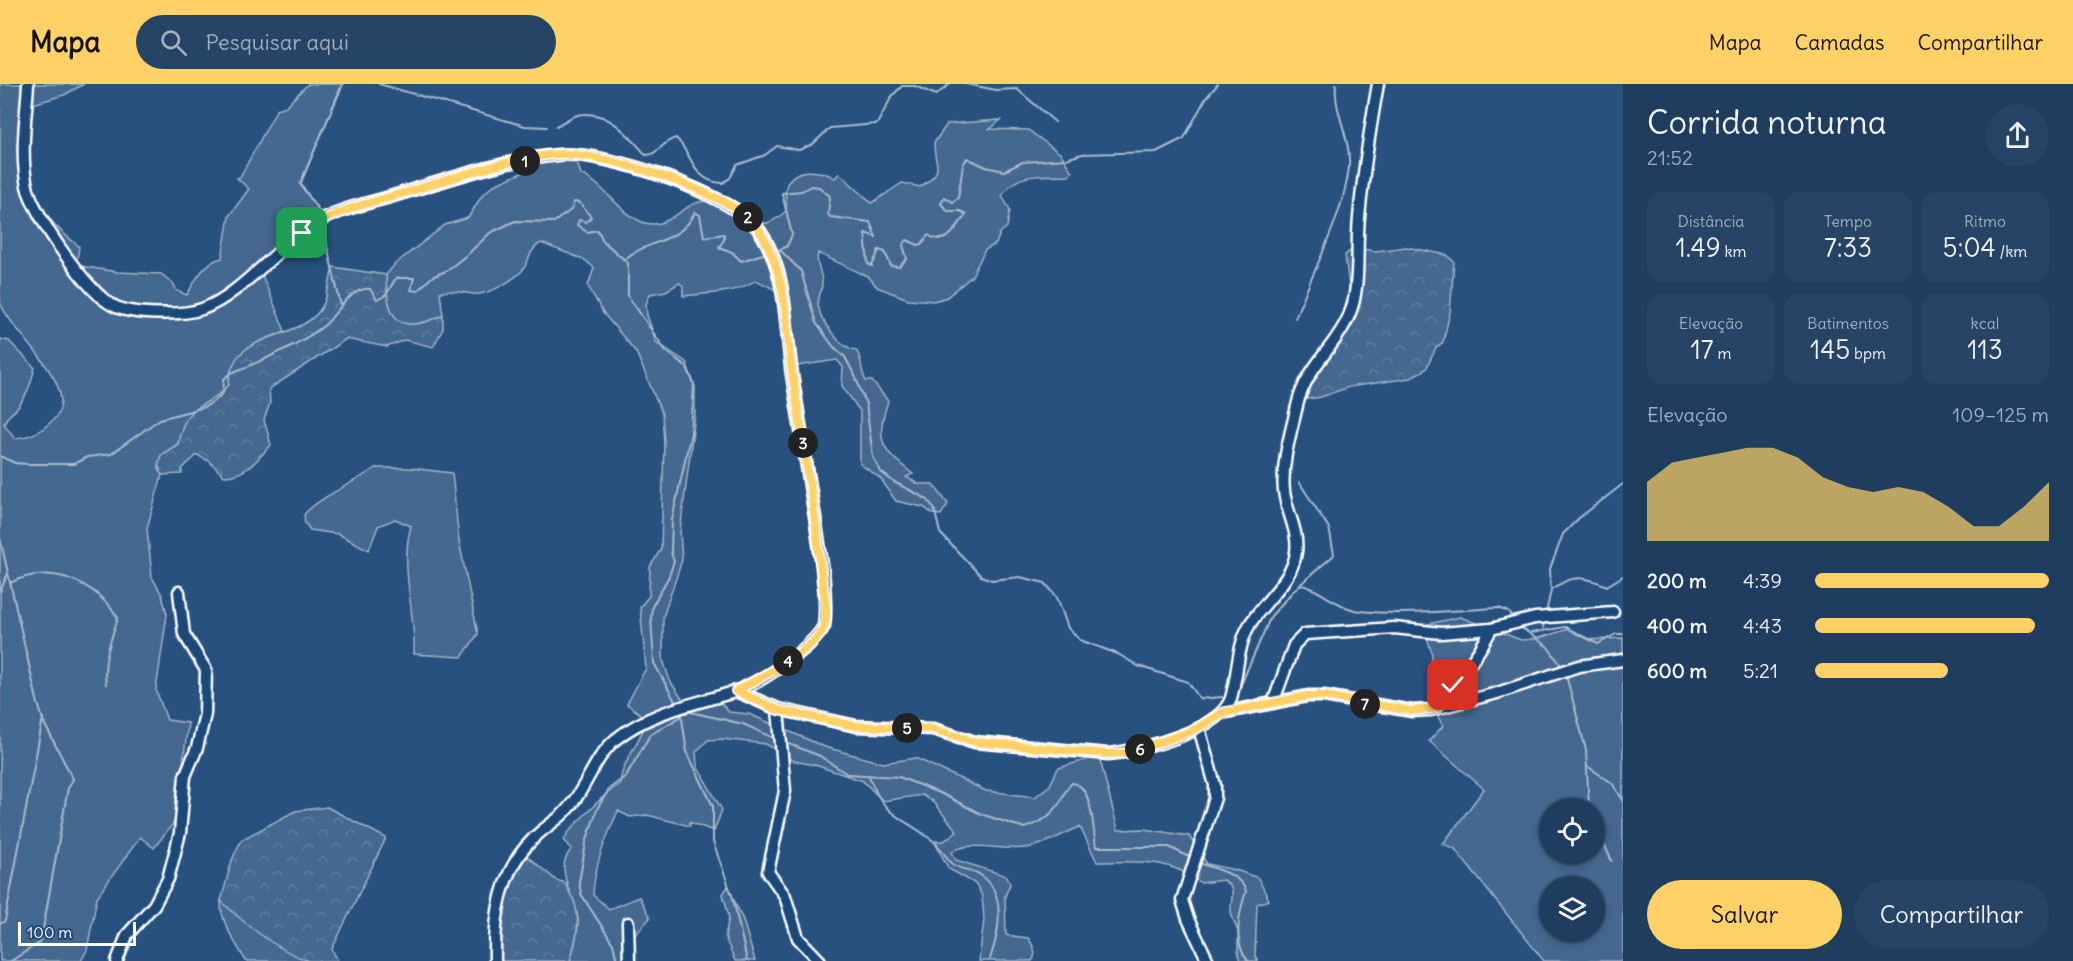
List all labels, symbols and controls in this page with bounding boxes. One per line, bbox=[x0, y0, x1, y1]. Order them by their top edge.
search box bbox=[136, 15, 556, 69]
text: Mapa bbox=[30, 24, 100, 60]
icon: search bbox=[157, 26, 190, 59]
text: Pesquisar aqui bbox=[205, 28, 349, 56]
text: Mapa bbox=[1709, 29, 1762, 56]
text: Camadas bbox=[1795, 29, 1884, 56]
text: Compartilhar bbox=[1917, 29, 2043, 56]
text: Corrida noturna bbox=[1647, 101, 1887, 143]
button: share bbox=[1986, 104, 2049, 167]
text: 21:52 bbox=[1647, 145, 1693, 170]
pin: 1 bbox=[510, 146, 540, 176]
text: 1 bbox=[522, 151, 528, 171]
pin: 2 bbox=[733, 202, 763, 232]
pin bbox=[276, 207, 327, 258]
text: 2 bbox=[744, 207, 752, 227]
text: Distância bbox=[1678, 211, 1744, 231]
text: Tempo bbox=[1824, 211, 1872, 231]
text: Ritmo bbox=[1964, 211, 2006, 231]
icon: arrive bbox=[285, 216, 318, 249]
text: 1.49 bbox=[1675, 231, 1721, 264]
text: 7:33 bbox=[1824, 231, 1872, 264]
text: 5:04 bbox=[1943, 231, 1996, 264]
text: km bbox=[1721, 241, 1747, 261]
text: /km bbox=[1996, 241, 2027, 261]
text: Elevação bbox=[1679, 313, 1743, 333]
text: Batimentos bbox=[1807, 313, 1889, 333]
text: kcal bbox=[1971, 313, 1999, 333]
text: 17 bbox=[1691, 333, 1714, 366]
text: 145 bbox=[1810, 333, 1850, 366]
text: 113 bbox=[1967, 333, 2003, 366]
text: m bbox=[1714, 343, 1731, 363]
text: bpm bbox=[1850, 343, 1886, 363]
text: Elevação bbox=[1647, 402, 1728, 427]
text: 109–125 m bbox=[1952, 402, 2049, 427]
pin: 3 bbox=[788, 428, 818, 458]
text: 3 bbox=[798, 433, 808, 453]
text: 200 m bbox=[1647, 568, 1707, 593]
text: 4:39 bbox=[1743, 568, 1782, 593]
text: 400 m bbox=[1647, 613, 1707, 638]
text: 4:43 bbox=[1743, 613, 1782, 638]
pin: 4 bbox=[773, 646, 803, 676]
text: 4 bbox=[783, 651, 793, 671]
text: 600 m bbox=[1647, 658, 1707, 683]
text: 5:21 bbox=[1743, 658, 1778, 683]
pin bbox=[1427, 659, 1478, 710]
icon: check bbox=[1436, 668, 1469, 701]
pin: 7 bbox=[1350, 689, 1380, 719]
text: 7 bbox=[1361, 694, 1369, 714]
pin: 5 bbox=[892, 713, 922, 743]
text: 5 bbox=[902, 718, 912, 738]
pin: 6 bbox=[1125, 734, 1155, 764]
text: 6 bbox=[1135, 739, 1145, 759]
map controls bbox=[1539, 798, 1605, 942]
button: locate bbox=[1539, 798, 1605, 864]
button: layers bbox=[1539, 876, 1605, 942]
button: Salvar bbox=[1647, 880, 1842, 949]
button: Compartilhar bbox=[1854, 880, 2049, 949]
scale bar bbox=[18, 919, 136, 946]
text: 100 m bbox=[27, 922, 72, 942]

